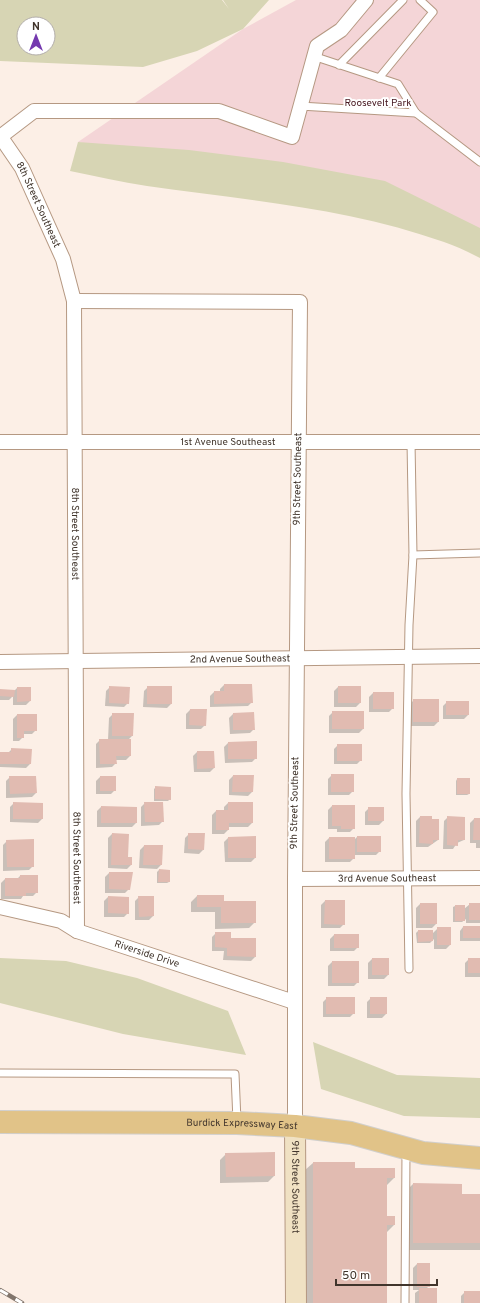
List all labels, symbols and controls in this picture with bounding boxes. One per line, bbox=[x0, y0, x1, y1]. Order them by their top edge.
north arrow bbox=[16, 16, 56, 56]
text: N bbox=[32, 20, 40, 34]
park label: Roosevelt Park bbox=[344, 97, 412, 110]
street label: 8th Street Southeast bbox=[13, 159, 64, 250]
street label: 9th Street Southeast bbox=[291, 432, 305, 525]
street label: 1st Avenue Southeast bbox=[180, 436, 276, 449]
street label: 8th Street Southeast bbox=[68, 487, 82, 581]
street label: 2nd Avenue Southeast bbox=[190, 652, 291, 666]
street label: 9th Street Southeast bbox=[288, 756, 302, 849]
street label: 8th Street Southeast bbox=[70, 811, 83, 905]
street label: 3rd Avenue Southeast bbox=[338, 872, 437, 885]
street label: Riverside Drive bbox=[113, 937, 181, 971]
street label: Burdick Expressway East bbox=[186, 1116, 299, 1133]
street label: 9th Street Southeast bbox=[289, 1141, 302, 1234]
scale bar bbox=[336, 1261, 437, 1287]
text: 50 m bbox=[342, 1268, 370, 1284]

